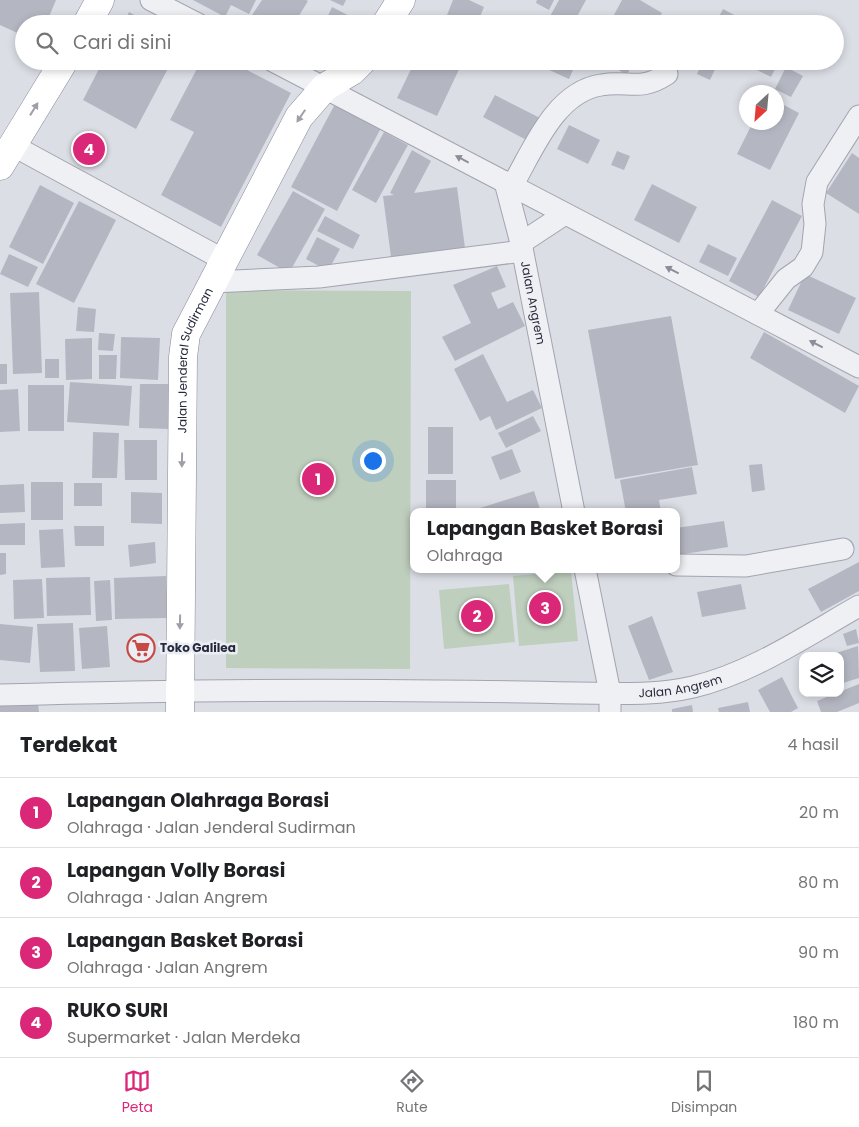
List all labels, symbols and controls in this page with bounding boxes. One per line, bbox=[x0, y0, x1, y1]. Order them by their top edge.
search box bbox=[15, 15, 844, 70]
icon: search bbox=[33, 29, 61, 57]
text: Cari di sini bbox=[73, 29, 171, 56]
north arrow bbox=[739, 85, 784, 130]
one-way arrow bbox=[29, 103, 39, 116]
one-way arrow bbox=[296, 109, 306, 123]
pin: 4 bbox=[73, 130, 105, 168]
one-way arrow bbox=[455, 155, 470, 163]
street label: Jalan Angrem bbox=[517, 259, 550, 346]
one-way arrow bbox=[664, 266, 679, 274]
street label: Jalan Jenderal Sudirman bbox=[173, 284, 217, 433]
one-way arrow bbox=[809, 340, 823, 348]
your location bbox=[360, 448, 386, 474]
one-way arrow bbox=[178, 452, 186, 468]
pin: 1 bbox=[302, 460, 334, 498]
popup bbox=[410, 508, 680, 573]
text: Lapangan Basket Borasi bbox=[427, 515, 663, 542]
text: Olahraga bbox=[427, 544, 503, 567]
pin: 3 bbox=[529, 589, 561, 627]
pin: 2 bbox=[461, 597, 493, 635]
one-way arrow bbox=[176, 615, 184, 631]
supermarket icon: Toko Galilea bbox=[126, 633, 156, 663]
place label: Toko Galilea bbox=[160, 639, 236, 656]
map controls bbox=[799, 652, 844, 697]
button: layers bbox=[799, 652, 844, 697]
street label: Jalan Angrem bbox=[638, 670, 724, 701]
text: Terdekat bbox=[20, 730, 117, 759]
text: 4 hasil bbox=[787, 733, 839, 756]
text: Lapangan Olahraga Borasi bbox=[67, 787, 329, 814]
text: 1 bbox=[33, 801, 39, 824]
text: 20 m bbox=[799, 801, 839, 824]
text: Olahraga · Jalan Jenderal Sudirman bbox=[67, 816, 356, 839]
text: Lapangan Volly Borasi bbox=[67, 857, 285, 884]
text: 2 bbox=[31, 871, 41, 894]
text: 80 m bbox=[798, 871, 839, 894]
text: Olahraga · Jalan Angrem bbox=[67, 886, 268, 909]
text: Lapangan Basket Borasi bbox=[67, 927, 303, 954]
text: 3 bbox=[31, 941, 41, 964]
text: 90 m bbox=[798, 941, 839, 964]
text: Olahraga · Jalan Angrem bbox=[67, 956, 268, 979]
text: RUKO SURI bbox=[67, 997, 168, 1024]
text: 4 bbox=[31, 1011, 41, 1034]
text: 180 m bbox=[793, 1011, 839, 1034]
text: Supermarket · Jalan Merdeka bbox=[67, 1026, 301, 1049]
tab: Peta bbox=[122, 1067, 153, 1118]
tab: Rute bbox=[396, 1067, 428, 1118]
tab: Disimpan bbox=[671, 1067, 737, 1118]

